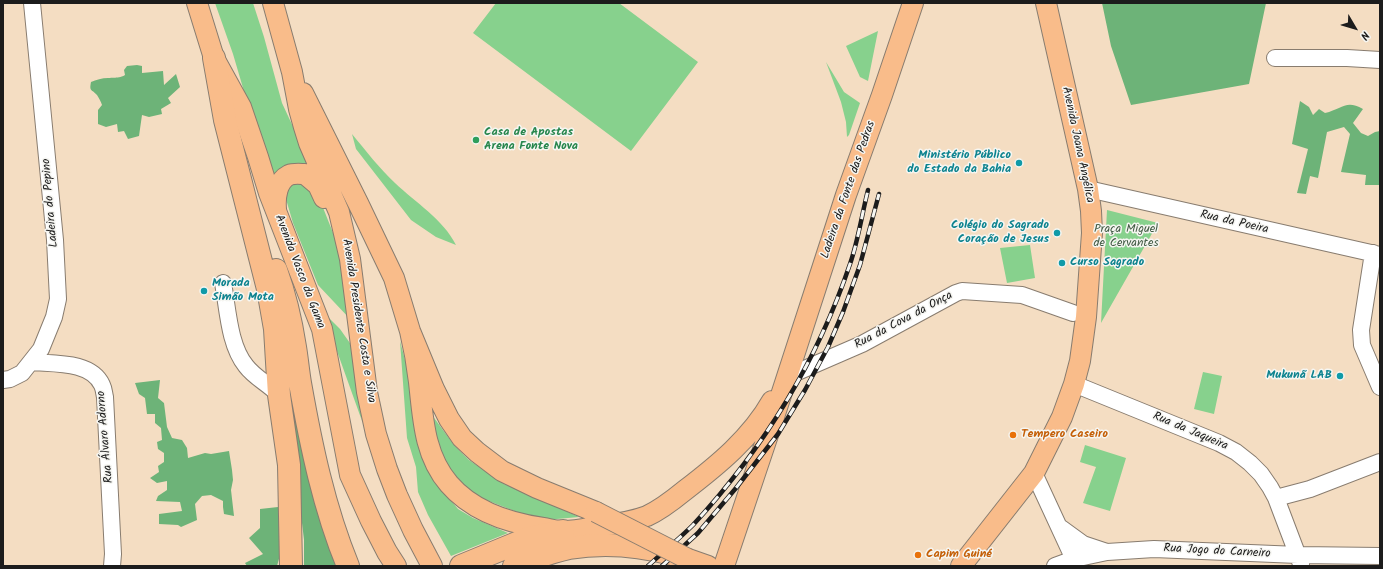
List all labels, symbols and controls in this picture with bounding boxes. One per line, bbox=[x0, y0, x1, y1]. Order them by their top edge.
north arrow bbox=[1335, 8, 1375, 48]
text: N bbox=[1355, 27, 1374, 44]
street label: Avenida Joana Angélica bbox=[1058, 86, 1096, 204]
street label: Ladeira da Fonte das Pedras bbox=[819, 119, 879, 261]
place label: Casa de Apostas Arena Fonte Nova bbox=[484, 126, 578, 154]
marker: Casa de Apostas Arena Fonte Nova bbox=[471, 135, 481, 145]
place label: Ministério Público do Estado da Bahia bbox=[907, 149, 1011, 177]
street label: Ladeira do Pepino bbox=[40, 158, 62, 248]
marker: Ministério Público do Estado da Bahia bbox=[1014, 158, 1024, 168]
street label: Rua da Poeira bbox=[1199, 208, 1269, 238]
street label: Avenida Vasco da Gama bbox=[271, 213, 327, 331]
place label: Colégio do Sagrado Coração de Jesus bbox=[951, 219, 1049, 247]
park label: Praça Miguel de Cervantes bbox=[1093, 223, 1159, 251]
marker: Colégio do Sagrado Coração de Jesus bbox=[1052, 228, 1062, 238]
street label: Avenida Presidente Costa e Silva bbox=[338, 238, 378, 404]
place label: Curso Sagrado bbox=[1070, 256, 1144, 270]
marker: Curso Sagrado bbox=[1057, 258, 1067, 268]
place label: Morada Simão Mota bbox=[212, 277, 274, 305]
marker: Morada Simão Mota bbox=[199, 286, 209, 296]
street label: Rua da Cova da Onça bbox=[853, 289, 955, 353]
place label: Mukunã LAB bbox=[1266, 369, 1332, 383]
marker: Mukunã LAB bbox=[1335, 371, 1345, 381]
street label: Rua Álvaro Adorno bbox=[95, 390, 117, 484]
street label: Rua da Jaqueira bbox=[1150, 410, 1230, 454]
place label: Tempero Caseiro bbox=[1021, 428, 1108, 442]
marker: Tempero Caseiro bbox=[1008, 430, 1018, 440]
street label: Rua Jogo do Carneiro bbox=[1163, 542, 1271, 562]
place label: Capim Guiné bbox=[926, 548, 992, 562]
marker: Capim Guiné bbox=[913, 550, 923, 560]

